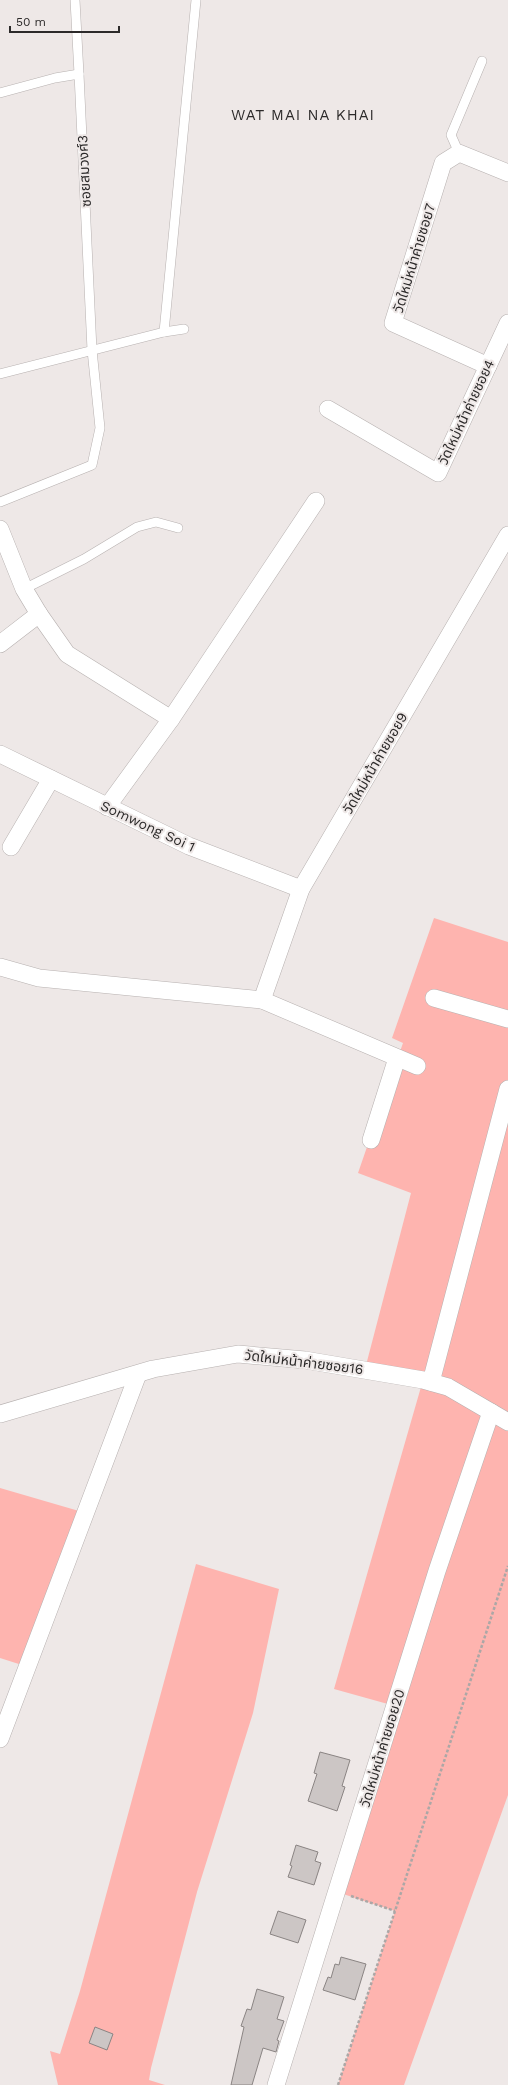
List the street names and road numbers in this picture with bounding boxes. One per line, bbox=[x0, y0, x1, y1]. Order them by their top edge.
street label: ซอยสมวงศ์3 bbox=[74, 135, 94, 207]
street label: วัดใหม่หน้าค่ายซอย7 bbox=[390, 201, 438, 315]
street label: วัดใหม่หน้าค่ายซอย4 bbox=[435, 357, 497, 467]
street label: วัดใหม่หน้าค่ายซอย9 bbox=[340, 710, 410, 816]
street label: Somwong Soi 1 bbox=[98, 797, 198, 855]
street label: วัดใหม่หน้าค่ายซอย16 bbox=[244, 1347, 364, 1377]
street label: วัดใหม่หน้าค่ายซอย20 bbox=[356, 1687, 408, 1809]

